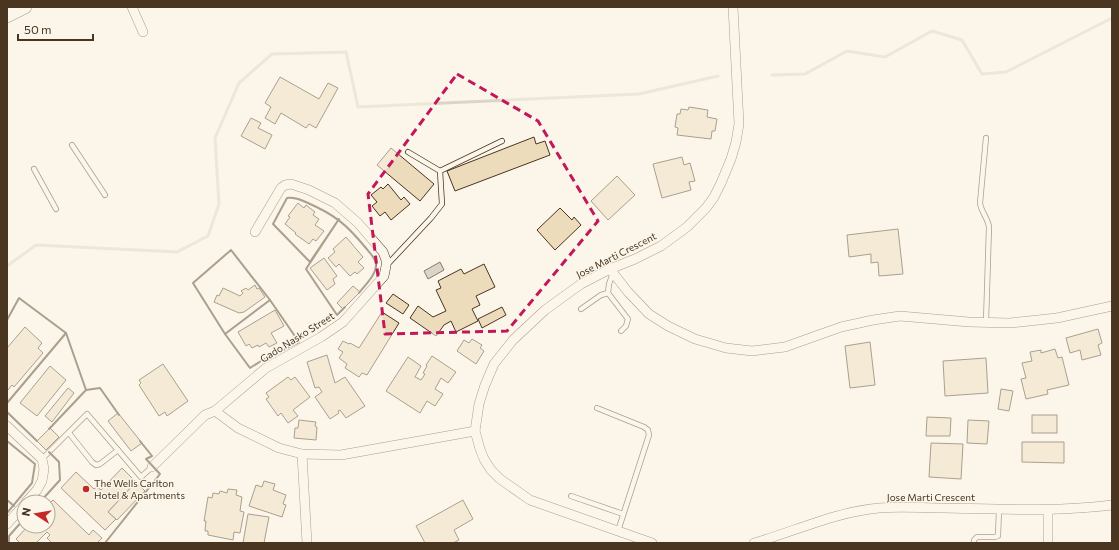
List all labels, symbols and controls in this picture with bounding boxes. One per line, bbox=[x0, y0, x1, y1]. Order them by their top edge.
scale bar bbox=[18, 16, 93, 42]
text: 50 m bbox=[24, 22, 52, 36]
street label: Jose Marti Crescent bbox=[574, 230, 658, 280]
street label: Gado Nasko Street bbox=[258, 309, 336, 365]
place label: The Wells Carlton Hotel & Apartments bbox=[94, 477, 185, 501]
marker: The Wells Carlton Hotel & Apartments bbox=[81, 484, 91, 494]
street label: Jose Marti Crescent bbox=[887, 491, 975, 503]
north arrow bbox=[16, 494, 56, 534]
text: N bbox=[19, 506, 33, 517]

